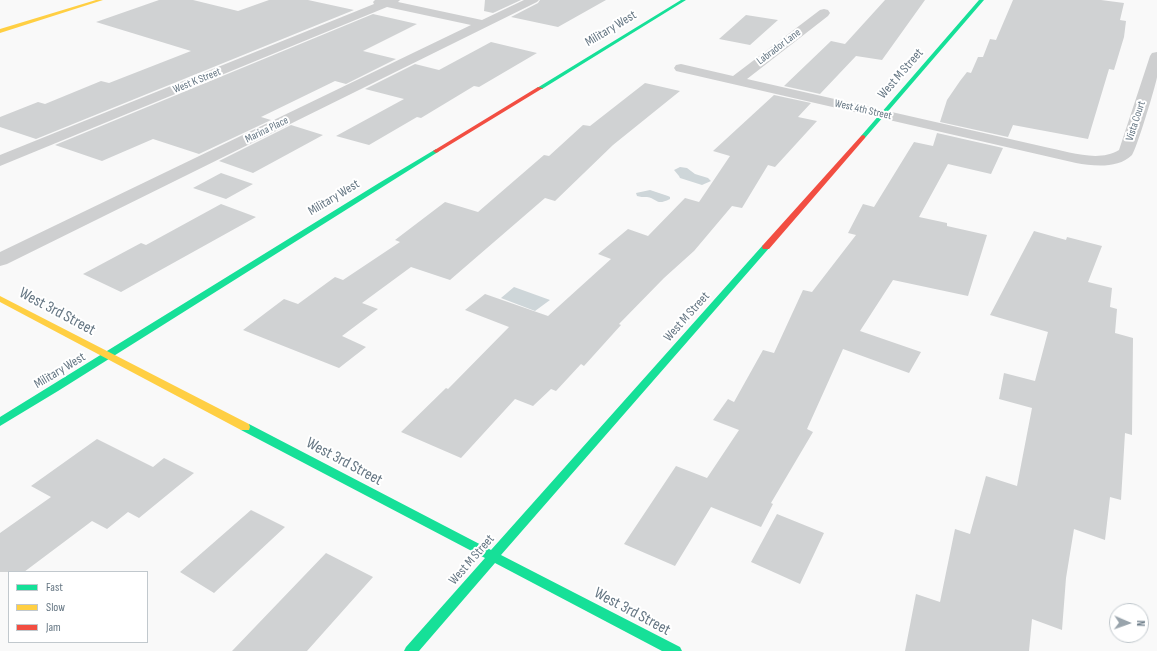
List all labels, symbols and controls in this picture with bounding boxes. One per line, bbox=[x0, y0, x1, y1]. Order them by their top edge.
street label: Military West bbox=[582, 8, 640, 50]
street label: Labrador Lane bbox=[754, 26, 804, 68]
street label: West M Street bbox=[875, 46, 927, 102]
street label: West K Street bbox=[171, 65, 223, 97]
street label: West 4th Street bbox=[833, 97, 893, 123]
street label: Vista Court bbox=[1123, 99, 1149, 143]
street label: Marina Place bbox=[243, 114, 291, 146]
street label: Military West bbox=[305, 177, 363, 219]
street label: West 3rd Street bbox=[16, 284, 98, 340]
street label: West M Street bbox=[661, 289, 713, 345]
street label: Military West bbox=[31, 350, 89, 392]
street label: West 3rd Street bbox=[303, 434, 385, 490]
street label: West M Street bbox=[446, 532, 498, 588]
legend bbox=[8, 571, 148, 643]
text: Fast bbox=[46, 580, 63, 595]
street label: West 3rd Street bbox=[591, 584, 673, 640]
text: Slow bbox=[46, 600, 65, 615]
north arrow bbox=[1109, 603, 1149, 643]
text: Jam bbox=[46, 620, 61, 635]
text: N bbox=[1134, 620, 1147, 627]

